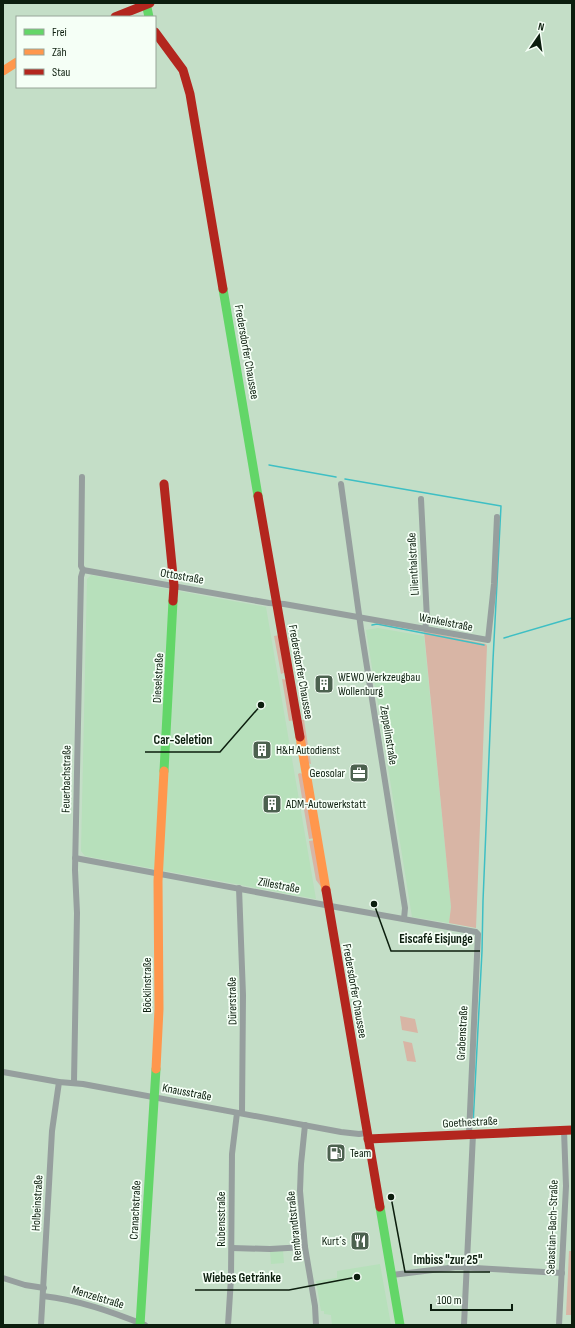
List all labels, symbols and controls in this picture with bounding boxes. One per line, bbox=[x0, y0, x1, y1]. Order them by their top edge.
legend bbox=[16, 16, 156, 88]
north arrow bbox=[519, 16, 559, 56]
text: N bbox=[537, 20, 546, 34]
text: Frei bbox=[52, 25, 67, 40]
text: Zäh bbox=[52, 45, 67, 60]
text: Stau bbox=[52, 65, 70, 80]
street label: Fredersdorfer Chaussee bbox=[231, 304, 262, 401]
street label: Lilienthalstraße bbox=[404, 532, 423, 596]
street label: Ottostraße bbox=[159, 565, 205, 588]
street label: Wankelstraße bbox=[418, 610, 474, 635]
street label: Fredersdorfer Chaussee bbox=[285, 624, 316, 721]
street label: Dieselstraße bbox=[150, 652, 167, 703]
place label: WEWO Werkzeugbau Wollenburg bbox=[338, 670, 420, 699]
building icon: WEWO Werkzeugbau Wollenburg bbox=[313, 673, 335, 695]
street label: Zeppelinstraße bbox=[376, 704, 401, 766]
callout: Car-Seletion bbox=[145, 727, 220, 752]
text: Car-Seletion bbox=[154, 732, 213, 748]
building icon: H&H Autodienst bbox=[251, 739, 273, 761]
place label: H&H Autodienst bbox=[276, 743, 340, 758]
street label: Feuerbachstraße bbox=[58, 745, 75, 813]
office icon: Geosolar bbox=[348, 762, 370, 784]
place label: Geosolar bbox=[310, 766, 346, 781]
building icon: ADM-Autowerkstatt bbox=[261, 793, 283, 815]
place label: ADM-Autowerkstatt bbox=[285, 797, 367, 812]
street label: Zillestraße bbox=[257, 874, 301, 897]
callout: Eiscafé Eisjunge bbox=[391, 926, 480, 951]
text: Eiscafé Eisjunge bbox=[399, 931, 473, 947]
street label: Fredersdorfer Chaussee bbox=[339, 943, 370, 1040]
street label: Böcklinstraße bbox=[140, 957, 155, 1013]
street label: Dürerstraße bbox=[225, 977, 240, 1025]
street label: Grabenstraße bbox=[454, 1005, 471, 1061]
street label: Knausstraße bbox=[161, 1080, 213, 1105]
street label: Goethestraße bbox=[442, 1114, 498, 1131]
fuel station icon: Team bbox=[325, 1142, 347, 1164]
place label: Team bbox=[350, 1146, 372, 1161]
street label: Holbeinstraße bbox=[29, 1174, 46, 1231]
street label: Sebastian-Bach-Straße bbox=[543, 1179, 562, 1275]
street label: Cranachstraße bbox=[126, 1180, 145, 1240]
street label: Rembrandtstraße bbox=[283, 1190, 306, 1262]
street label: Rubensstraße bbox=[214, 1191, 229, 1247]
restaurant icon: Kurt´s bbox=[349, 1230, 371, 1252]
place label: Kurt´s bbox=[322, 1234, 346, 1249]
callout: Imbiss "zur 25" bbox=[405, 1247, 490, 1272]
text: Imbiss "zur 25" bbox=[414, 1252, 482, 1268]
callout: Wiebes Getränke bbox=[195, 1265, 289, 1290]
text: Wiebes Getränke bbox=[203, 1270, 281, 1286]
street label: Menzelstraße bbox=[70, 1282, 126, 1313]
scale bar bbox=[431, 1286, 512, 1312]
text: 100 m bbox=[437, 1293, 462, 1308]

